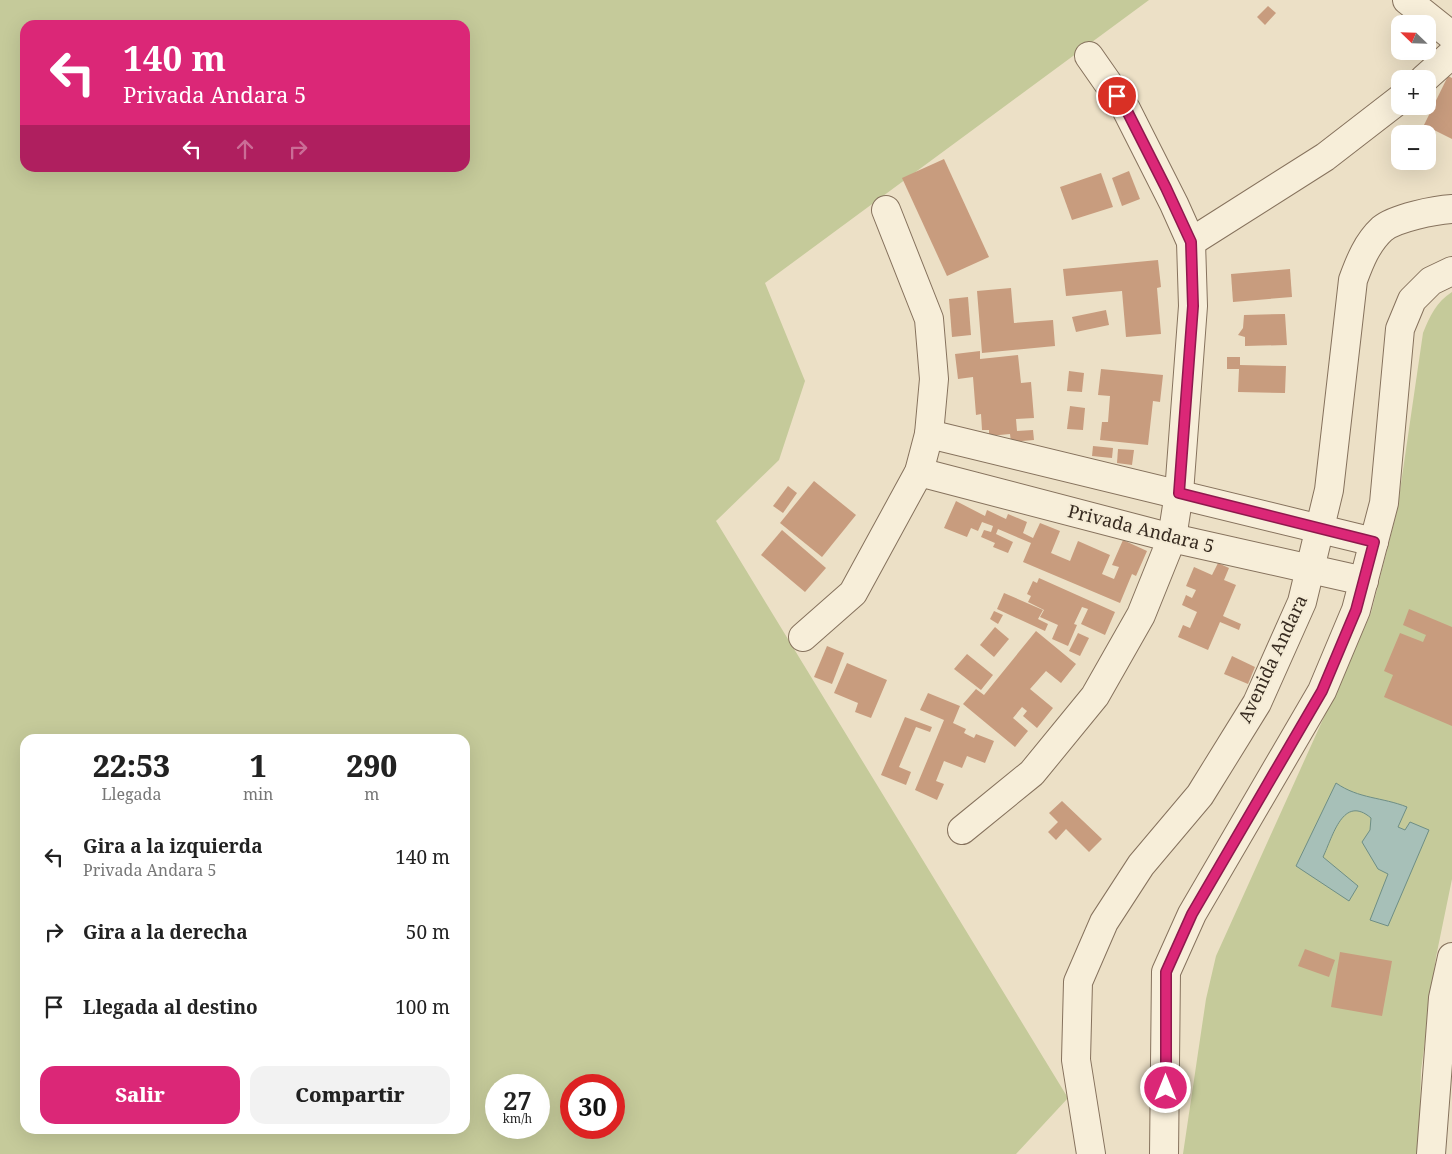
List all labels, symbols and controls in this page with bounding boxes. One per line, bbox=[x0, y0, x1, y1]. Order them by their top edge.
north arrow bbox=[1391, 15, 1436, 60]
map controls bbox=[1391, 15, 1436, 170]
text: 140 m bbox=[123, 34, 226, 81]
icon: left bbox=[40, 40, 105, 105]
button: + bbox=[1391, 70, 1436, 115]
pin bbox=[1096, 75, 1138, 117]
text: Privada Andara 5 bbox=[123, 79, 306, 109]
icon: arrive bbox=[1103, 82, 1131, 110]
button: − bbox=[1391, 125, 1436, 170]
icon: left bbox=[178, 135, 206, 163]
icon: ahead bbox=[231, 135, 259, 163]
icon: right bbox=[284, 135, 312, 163]
street label: Privada Andara 5 bbox=[1066, 498, 1217, 558]
street label: Avenida Andara bbox=[1232, 591, 1312, 726]
text: 22:53 bbox=[93, 745, 170, 786]
text: 1 bbox=[250, 745, 267, 786]
text: 290 bbox=[346, 745, 397, 786]
text: Llegada bbox=[101, 783, 161, 805]
text: min bbox=[243, 783, 273, 805]
text: m bbox=[364, 783, 379, 805]
text: Gira a la izquierda bbox=[83, 833, 263, 859]
icon: left bbox=[40, 843, 68, 871]
text: 140 m bbox=[395, 844, 450, 870]
text: Privada Andara 5 bbox=[83, 859, 216, 881]
icon: right bbox=[40, 918, 68, 946]
text: Gira a la derecha bbox=[83, 919, 248, 945]
text: 50 m bbox=[406, 919, 450, 945]
icon: arrive bbox=[40, 993, 68, 1021]
text: Llegada al destino bbox=[83, 994, 258, 1020]
text: 100 m bbox=[395, 994, 450, 1020]
position arrow bbox=[1139, 1061, 1191, 1113]
button: Salir bbox=[40, 1066, 240, 1124]
button: Compartir bbox=[250, 1066, 450, 1124]
speed limit sign: 30 bbox=[560, 1074, 625, 1139]
text: 27 bbox=[503, 1083, 532, 1117]
text: km/h bbox=[503, 1110, 532, 1127]

